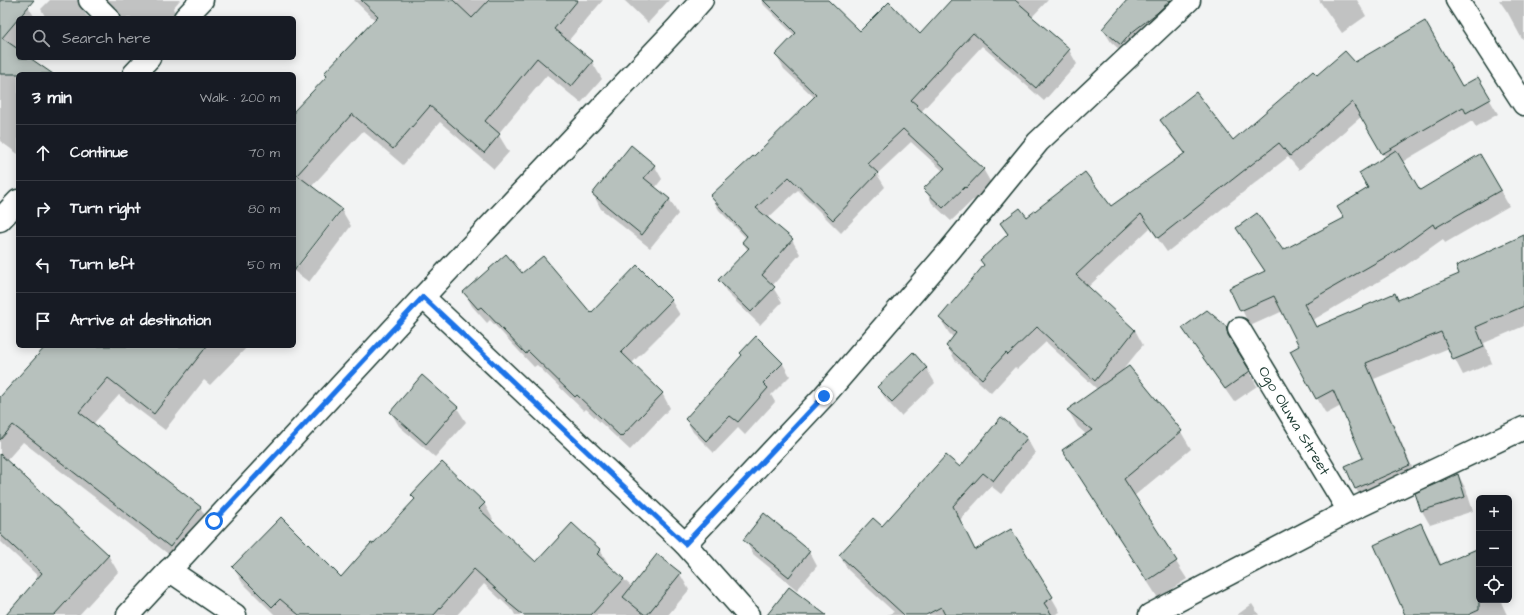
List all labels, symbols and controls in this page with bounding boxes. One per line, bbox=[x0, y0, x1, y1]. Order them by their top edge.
search box bbox=[16, 16, 296, 60]
icon: search bbox=[30, 27, 52, 49]
text: Search here bbox=[62, 28, 151, 49]
text: 3 min bbox=[32, 86, 72, 110]
text: Walk · 200 m bbox=[200, 89, 280, 107]
icon: ahead bbox=[32, 142, 54, 164]
text: Continue bbox=[70, 142, 128, 163]
text: 70 m bbox=[248, 144, 280, 162]
icon: right bbox=[32, 198, 54, 220]
text: Turn right bbox=[70, 198, 141, 219]
text: 80 m bbox=[248, 200, 280, 218]
icon: left bbox=[32, 254, 54, 276]
text: Turn left bbox=[70, 254, 134, 275]
text: 50 m bbox=[247, 256, 280, 274]
icon: arrive bbox=[32, 310, 54, 332]
text: Arrive at destination bbox=[70, 310, 211, 331]
street label: Ogo Oluwa Street bbox=[1253, 362, 1336, 479]
route end bbox=[815, 387, 833, 405]
map controls bbox=[1476, 495, 1512, 603]
button: + bbox=[1476, 495, 1512, 531]
route start bbox=[205, 512, 223, 530]
button: − bbox=[1476, 531, 1512, 567]
button: locate bbox=[1476, 567, 1512, 603]

